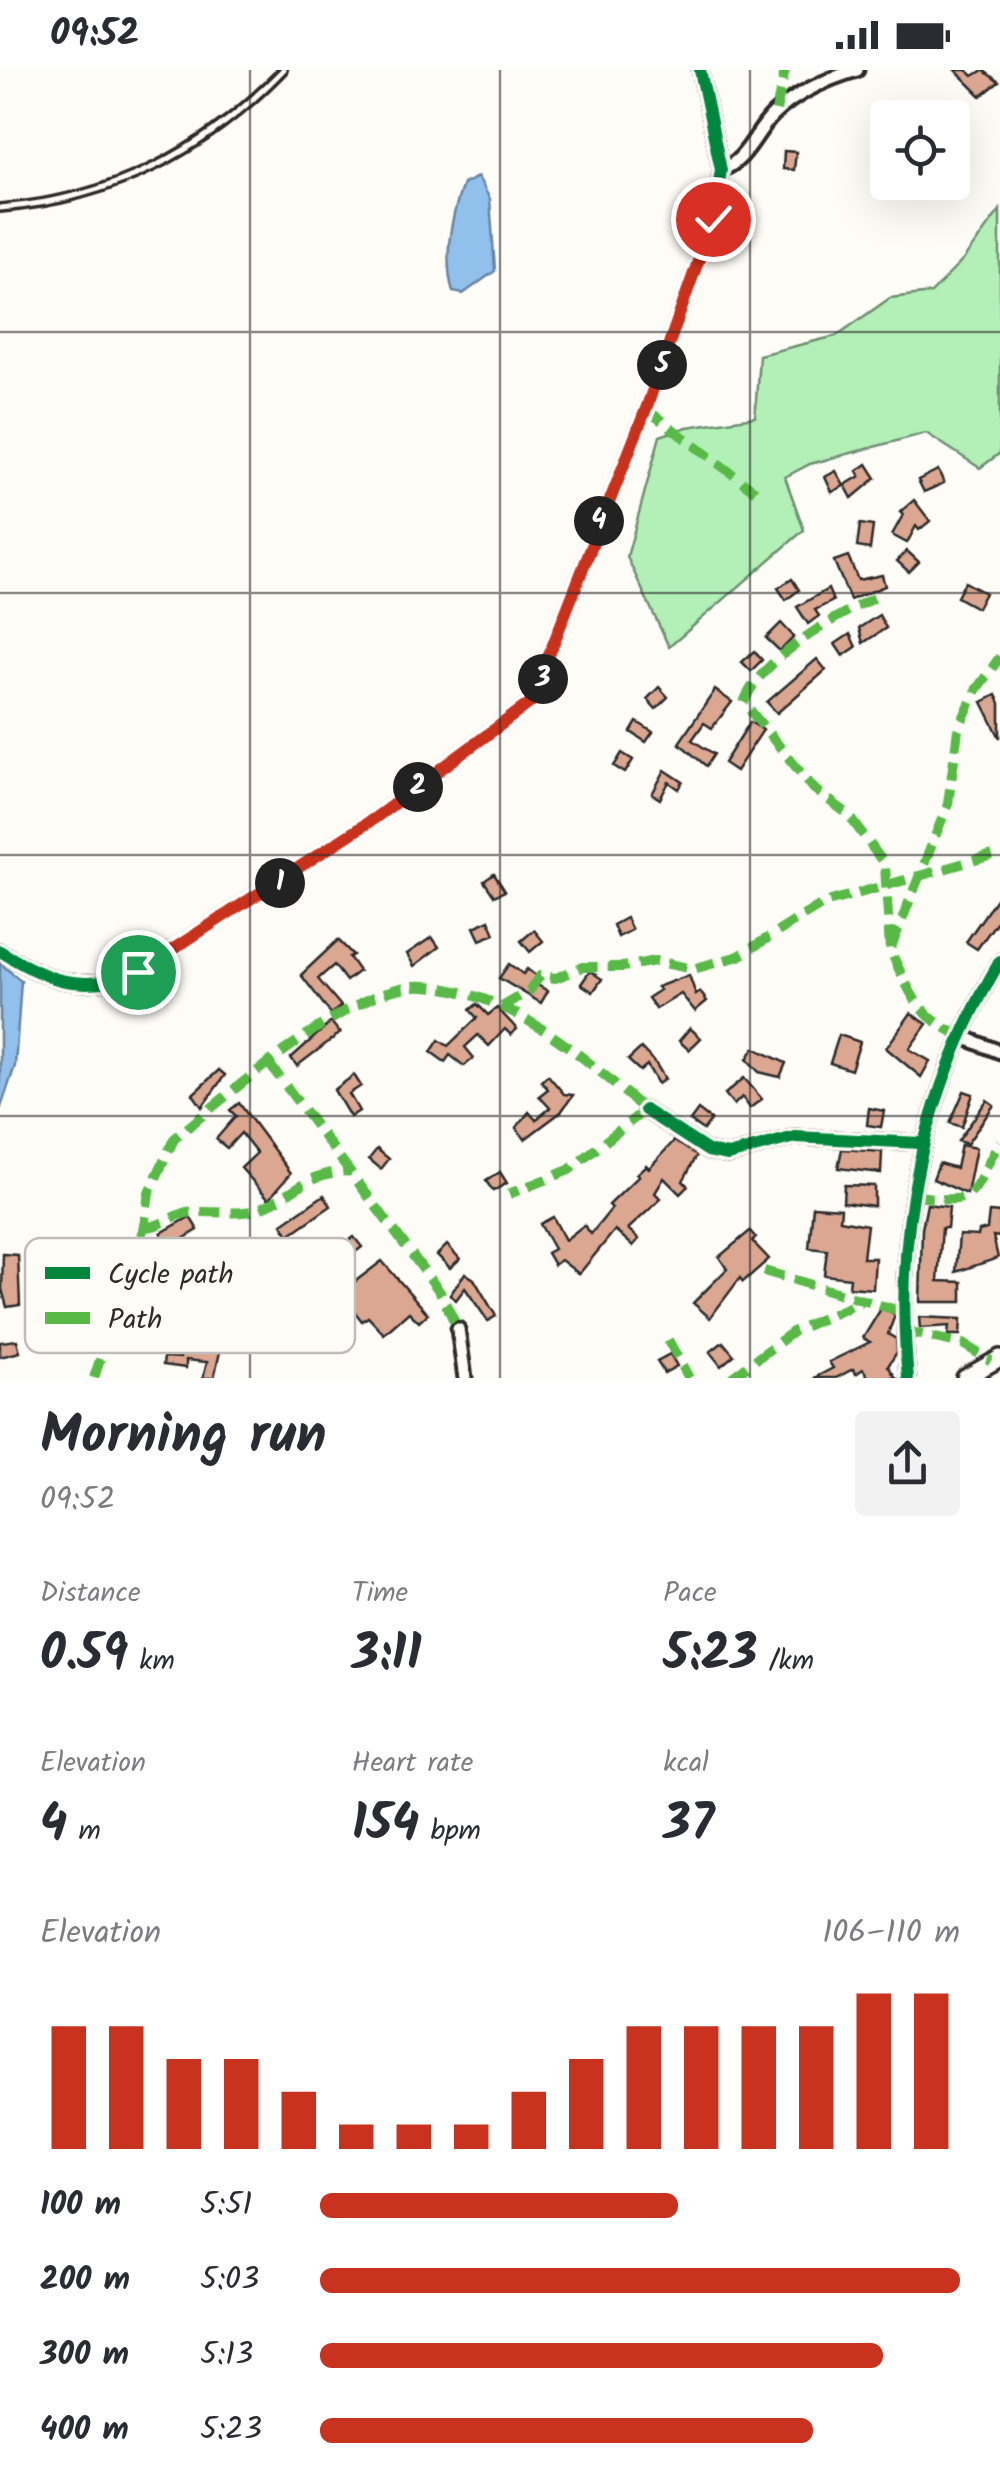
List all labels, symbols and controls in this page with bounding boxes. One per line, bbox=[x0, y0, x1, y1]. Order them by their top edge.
text: 09:52 bbox=[50, 5, 139, 65]
map controls bbox=[870, 100, 970, 200]
button: locate bbox=[870, 100, 970, 200]
pin bbox=[671, 177, 756, 262]
icon: check bbox=[686, 192, 741, 247]
pin: 5 bbox=[637, 340, 687, 390]
text: 5 bbox=[655, 342, 669, 387]
pin: 4 bbox=[574, 496, 624, 546]
text: 4 bbox=[591, 498, 607, 543]
pin: 3 bbox=[518, 654, 568, 704]
text: 3 bbox=[535, 656, 551, 701]
pin: 2 bbox=[393, 762, 443, 812]
text: 2 bbox=[410, 764, 426, 809]
pin: 1 bbox=[255, 858, 305, 908]
text: 1 bbox=[276, 860, 284, 905]
pin bbox=[96, 930, 181, 1015]
icon: arrive bbox=[111, 945, 166, 1000]
legend bbox=[25, 1238, 355, 1353]
text: Cycle path bbox=[108, 1253, 233, 1298]
text: Path bbox=[108, 1298, 162, 1343]
text: Morning run bbox=[40, 1394, 327, 1481]
button: share bbox=[855, 1411, 960, 1516]
text: 09:52 bbox=[40, 1475, 115, 1526]
text: Distance bbox=[40, 1571, 141, 1616]
text: Time bbox=[352, 1571, 408, 1616]
text: Pace bbox=[663, 1571, 717, 1616]
text: 0.59 bbox=[40, 1616, 128, 1696]
text: 3:11 bbox=[352, 1616, 422, 1696]
text: 5:23 bbox=[663, 1616, 757, 1696]
text: km bbox=[128, 1639, 175, 1684]
text: /km bbox=[757, 1639, 814, 1684]
text: Elevation bbox=[40, 1741, 146, 1786]
text: Heart rate bbox=[352, 1741, 473, 1786]
text: kcal bbox=[663, 1741, 709, 1786]
text: 4 bbox=[40, 1786, 67, 1866]
text: 154 bbox=[352, 1786, 419, 1866]
text: 37 bbox=[663, 1786, 714, 1866]
text: m bbox=[67, 1809, 101, 1854]
text: bpm bbox=[419, 1809, 481, 1854]
text: Elevation bbox=[40, 1908, 161, 1959]
text: 106–110 m bbox=[822, 1908, 960, 1959]
text: 100 m bbox=[40, 2180, 121, 2231]
text: 5:51 bbox=[200, 2180, 252, 2231]
text: 200 m bbox=[40, 2255, 130, 2306]
text: 5:03 bbox=[200, 2255, 259, 2306]
text: 300 m bbox=[40, 2330, 129, 2381]
text: 5:13 bbox=[200, 2330, 253, 2381]
text: 400 m bbox=[40, 2405, 129, 2456]
text: 5:23 bbox=[200, 2405, 262, 2456]

